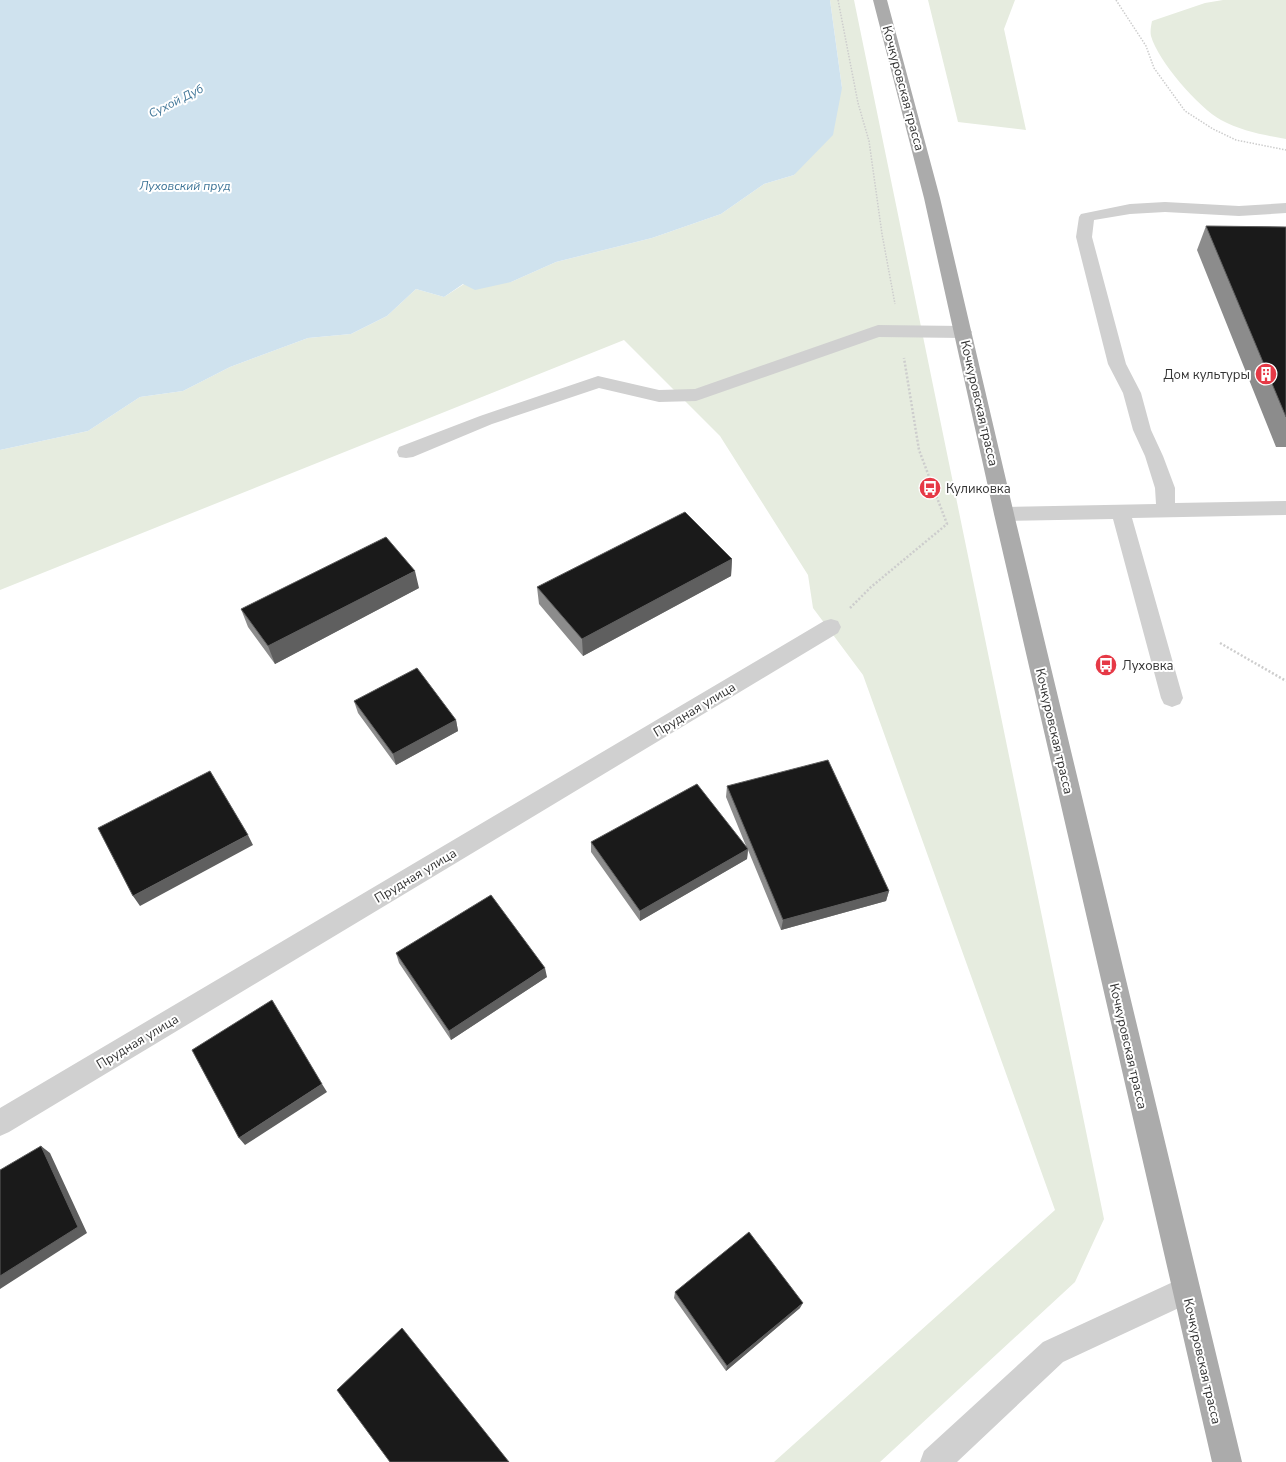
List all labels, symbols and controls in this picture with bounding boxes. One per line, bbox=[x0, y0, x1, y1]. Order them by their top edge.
street label: Кочкуровская трасса bbox=[878, 24, 928, 153]
water label: Сухой Дуб bbox=[146, 80, 206, 122]
water label: Луховский пруд bbox=[138, 178, 231, 194]
street label: Кочкуровская трасса bbox=[956, 338, 1002, 468]
building icon: Дом культуры bbox=[1253, 361, 1279, 387]
place label: Дом культуры bbox=[1163, 366, 1250, 384]
bus stop icon: Куликовка bbox=[917, 475, 943, 501]
place label: Куликовка bbox=[946, 480, 1011, 498]
bus stop icon: Луховка bbox=[1093, 652, 1119, 678]
place label: Луховка bbox=[1122, 657, 1174, 675]
street label: Кочкуровская трасса bbox=[1031, 666, 1077, 796]
street label: Прудная улица bbox=[650, 678, 739, 742]
street label: Прудная улица bbox=[371, 844, 460, 908]
street label: Кочкуровская трасса bbox=[1105, 981, 1151, 1111]
street label: Прудная улица bbox=[93, 1010, 182, 1074]
street label: Кочкуровская трасса bbox=[1179, 1296, 1225, 1426]

